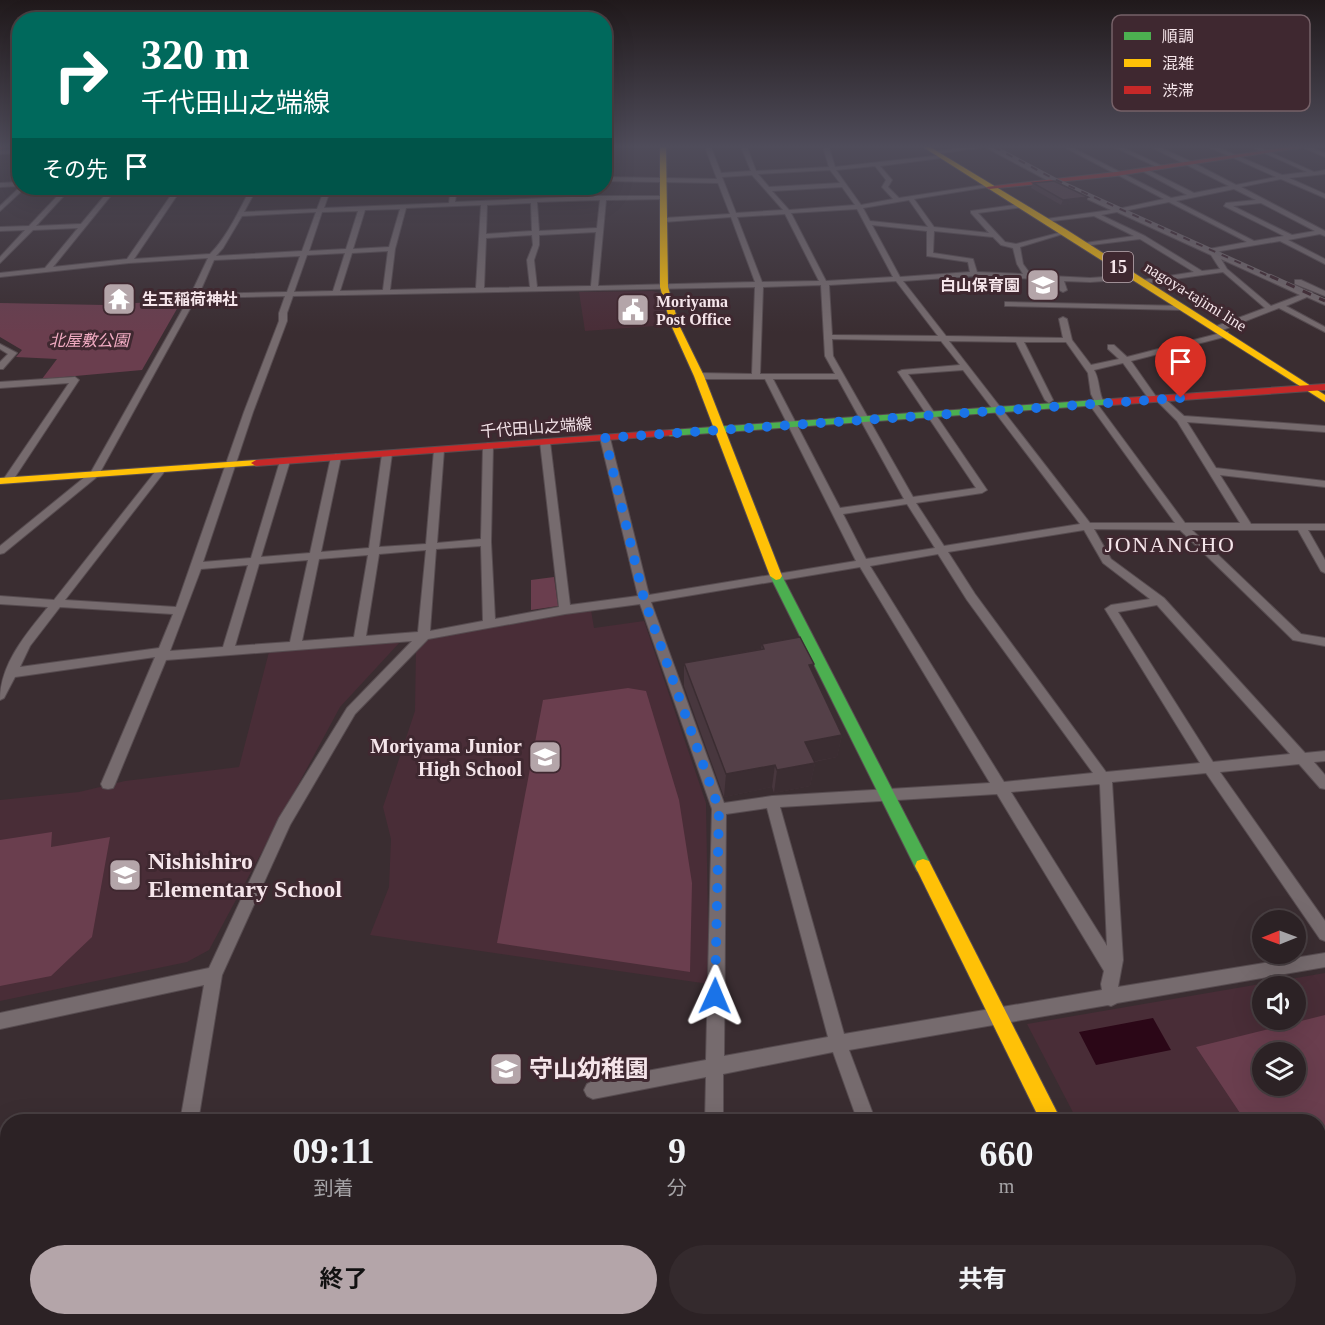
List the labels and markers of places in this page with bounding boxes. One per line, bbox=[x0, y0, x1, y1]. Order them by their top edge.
school or university icon: 白山保育園 bbox=[1025, 267, 1061, 303]
place label: 白山保育園 bbox=[940, 277, 1020, 294]
temple icon: 生玉稲荷神社 bbox=[101, 281, 137, 317]
place label: 生玉稲荷神社 bbox=[142, 290, 238, 308]
public building icon: Moriyama Post Office bbox=[615, 292, 651, 328]
place label: Moriyama Post Office bbox=[656, 293, 731, 328]
pin bbox=[1155, 336, 1206, 398]
place label: Moriyama Junior High School bbox=[370, 735, 522, 781]
school or university icon: Moriyama Junior High School bbox=[527, 739, 563, 775]
place label: Nishishiro Elementary School bbox=[148, 848, 342, 902]
school or university icon: Nishishiro Elementary School bbox=[107, 857, 143, 893]
school or university icon: 守山幼稚園 bbox=[488, 1051, 524, 1087]
place label: 守山幼稚園 bbox=[529, 1056, 649, 1082]

